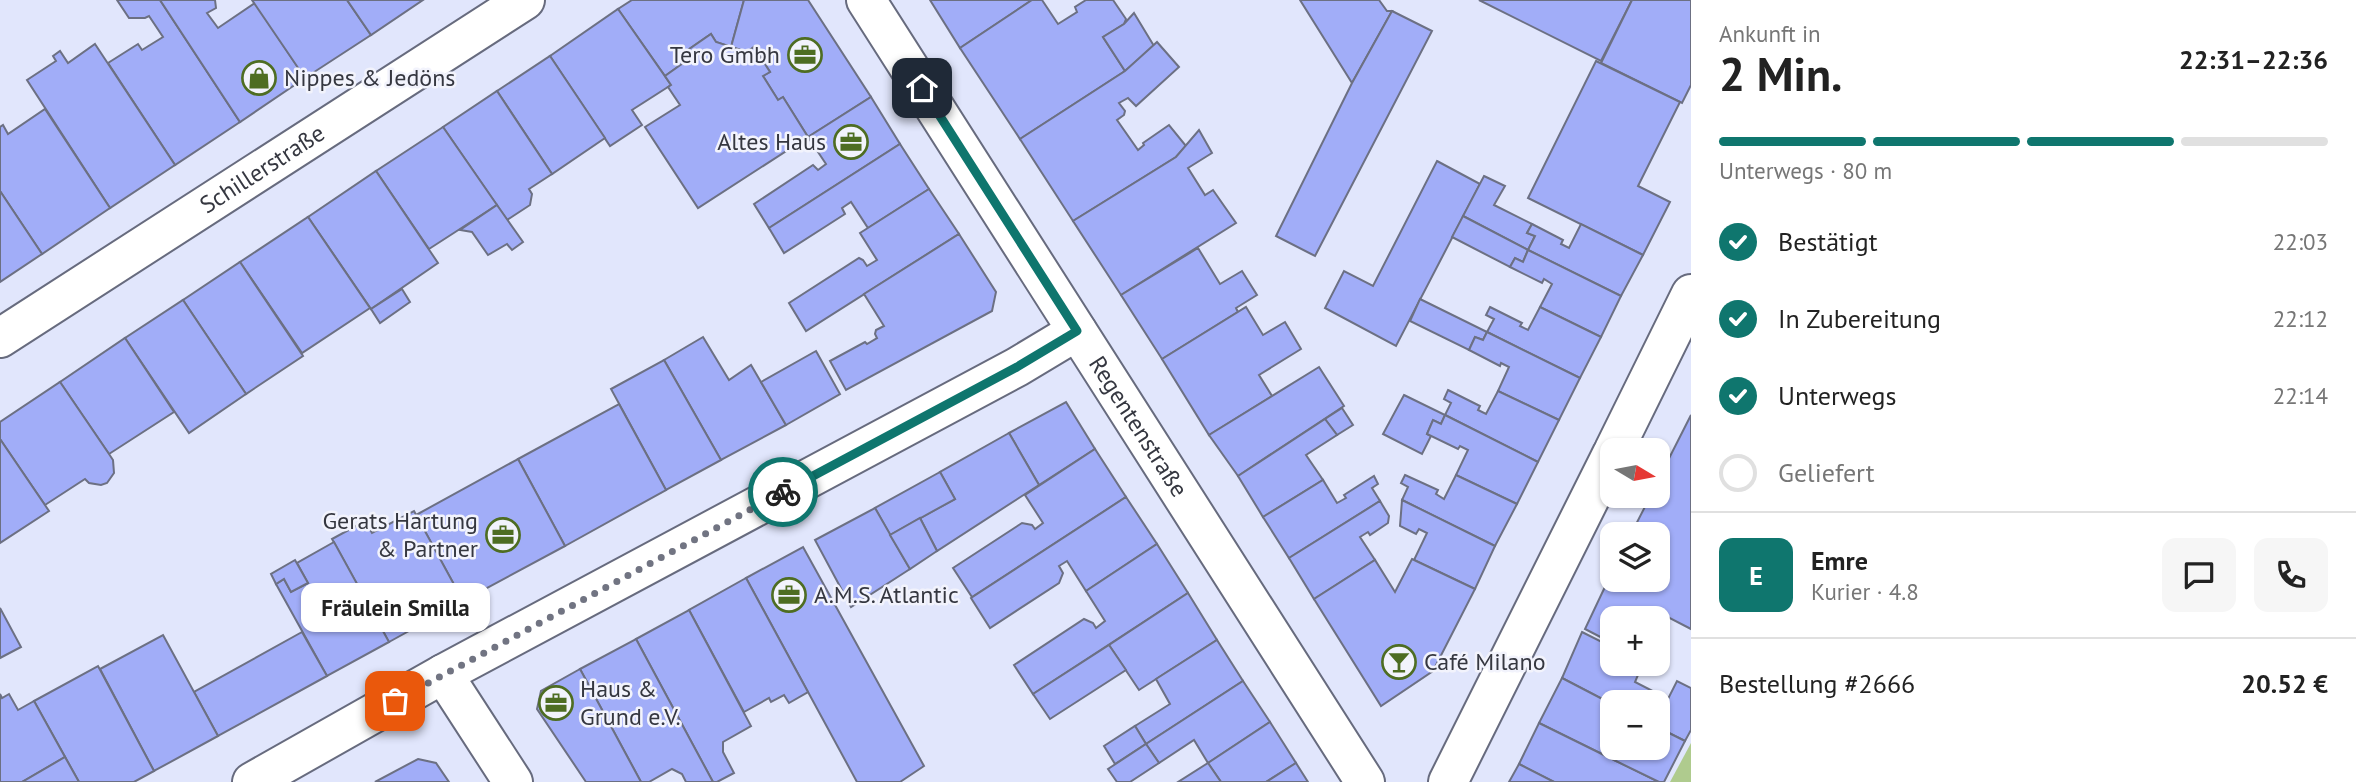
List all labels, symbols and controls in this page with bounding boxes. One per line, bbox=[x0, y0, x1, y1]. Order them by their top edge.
text: Ankunft in bbox=[1719, 19, 1821, 48]
office icon: Tero Gmbh bbox=[786, 36, 824, 74]
place label: Tero Gmbh bbox=[670, 39, 780, 70]
text: 22:31–22:36 bbox=[2179, 43, 2328, 76]
text: 2 Min. bbox=[1719, 44, 1842, 104]
pin bbox=[892, 58, 952, 118]
shop icon: Nippes & Jedöns bbox=[240, 59, 278, 97]
place label: Nippes & Jedöns bbox=[284, 62, 455, 93]
icon: home bbox=[903, 69, 941, 107]
street label: Schillerstraße bbox=[194, 117, 330, 220]
office icon: Altes Haus bbox=[832, 123, 870, 161]
place label: Altes Haus bbox=[717, 126, 826, 157]
text: Unterwegs · 80 m bbox=[1719, 156, 1892, 185]
icon: check bbox=[1719, 223, 1757, 261]
text: Bestätigt bbox=[1778, 225, 1878, 258]
text: 22:03 bbox=[2273, 227, 2328, 256]
icon: check bbox=[1719, 300, 1757, 338]
text: In Zubereitung bbox=[1778, 302, 1941, 335]
text: 22:12 bbox=[2273, 304, 2328, 333]
street label: Regentenstraße bbox=[1082, 350, 1195, 503]
icon: check bbox=[1719, 377, 1757, 415]
text: Unterwegs bbox=[1778, 379, 1896, 412]
text: 22:14 bbox=[2273, 381, 2328, 410]
north arrow bbox=[1600, 438, 1670, 508]
map controls bbox=[1600, 438, 1670, 760]
text: Geliefert bbox=[1778, 456, 1875, 489]
courier bbox=[748, 457, 818, 527]
icon: bike bbox=[764, 473, 802, 511]
place label: Gerats Hartung & Partner bbox=[322, 505, 478, 564]
office icon: Gerats Hartung & Partner bbox=[484, 516, 522, 554]
button: layers bbox=[1600, 522, 1670, 592]
button: chat bbox=[2162, 538, 2236, 612]
button: phone bbox=[2254, 538, 2328, 612]
text: Emre bbox=[1811, 544, 1868, 577]
text: E bbox=[1749, 559, 1763, 592]
office icon: A.M.S. Atlantic bbox=[770, 576, 808, 614]
text: Kurier · 4.8 bbox=[1811, 577, 1919, 606]
place label: A.M.S. Atlantic bbox=[814, 579, 959, 610]
callout: Fräulein Smilla bbox=[300, 582, 490, 631]
text: Fräulein Smilla bbox=[321, 593, 470, 622]
button: + bbox=[1600, 606, 1670, 676]
bar icon: Café Milano bbox=[1380, 643, 1418, 681]
place label: Café Milano bbox=[1424, 646, 1546, 677]
text: Bestellung #2666 bbox=[1719, 667, 1915, 700]
text: 20.52 € bbox=[2241, 667, 2328, 700]
pin bbox=[365, 671, 425, 731]
place label: Haus & Grund e.V. bbox=[580, 673, 681, 732]
icon: bag bbox=[376, 682, 414, 720]
office icon: Haus & Grund e.V. bbox=[537, 684, 575, 722]
button: − bbox=[1600, 690, 1670, 760]

